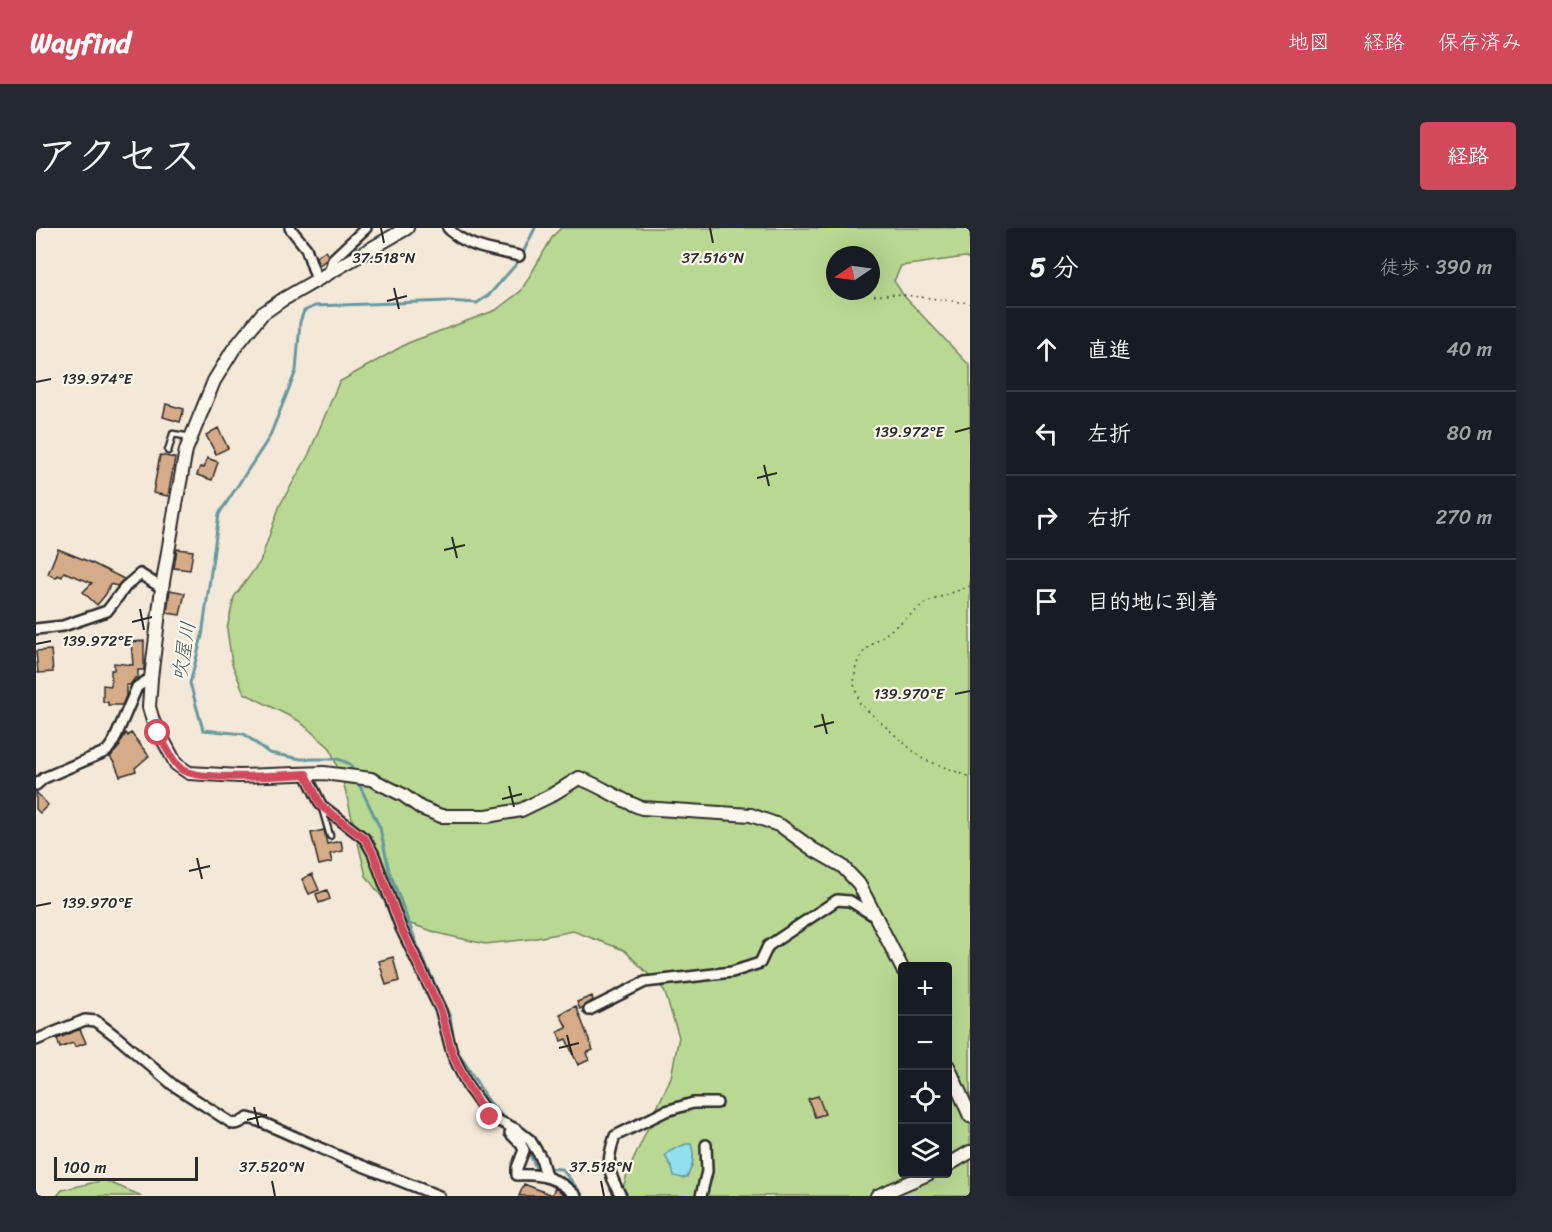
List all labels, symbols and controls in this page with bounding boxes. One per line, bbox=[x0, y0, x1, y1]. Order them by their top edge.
text: Wayfind bbox=[30, 18, 131, 67]
text: 地図 bbox=[1288, 23, 1330, 61]
text: 経路 bbox=[1363, 23, 1405, 61]
text: 保存済み bbox=[1438, 23, 1522, 61]
text: アクセス bbox=[36, 119, 201, 193]
button: 経路 bbox=[1420, 122, 1516, 190]
text: 5 分 bbox=[1030, 244, 1079, 290]
text: 37.518°N bbox=[353, 245, 416, 271]
text: 37.516°N bbox=[682, 245, 745, 271]
north arrow bbox=[826, 246, 880, 300]
text: 徒歩 · 390 m bbox=[1380, 250, 1492, 285]
text: 直進 bbox=[1087, 330, 1131, 369]
text: 40 m bbox=[1446, 332, 1492, 367]
icon: ahead bbox=[1030, 333, 1063, 366]
text: 139.974°E bbox=[62, 366, 134, 392]
text: 左折 bbox=[1087, 414, 1131, 453]
text: 80 m bbox=[1447, 416, 1492, 451]
icon: left bbox=[1030, 417, 1063, 450]
text: 139.972°E bbox=[874, 419, 945, 445]
text: 右折 bbox=[1087, 498, 1131, 537]
text: 270 m bbox=[1436, 500, 1492, 535]
icon: right bbox=[1030, 501, 1063, 534]
text: 目的地に到着 bbox=[1087, 582, 1219, 621]
icon: arrive bbox=[1030, 585, 1063, 618]
water label: 吹屋川 bbox=[162, 619, 206, 683]
text: 139.972°E bbox=[62, 628, 133, 654]
text: 139.970°E bbox=[874, 681, 946, 707]
route start bbox=[144, 719, 170, 745]
text: 139.970°E bbox=[62, 890, 134, 916]
map controls bbox=[898, 962, 952, 1178]
button: + bbox=[898, 962, 952, 1016]
button: − bbox=[898, 1016, 952, 1070]
button: locate bbox=[898, 1070, 952, 1124]
route end bbox=[476, 1103, 502, 1129]
button: layers bbox=[898, 1124, 952, 1178]
text: 100 m bbox=[63, 1153, 107, 1182]
scale bar bbox=[54, 1154, 198, 1182]
text: 37.520°N bbox=[239, 1154, 305, 1180]
text: 37.518°N bbox=[570, 1154, 633, 1180]

